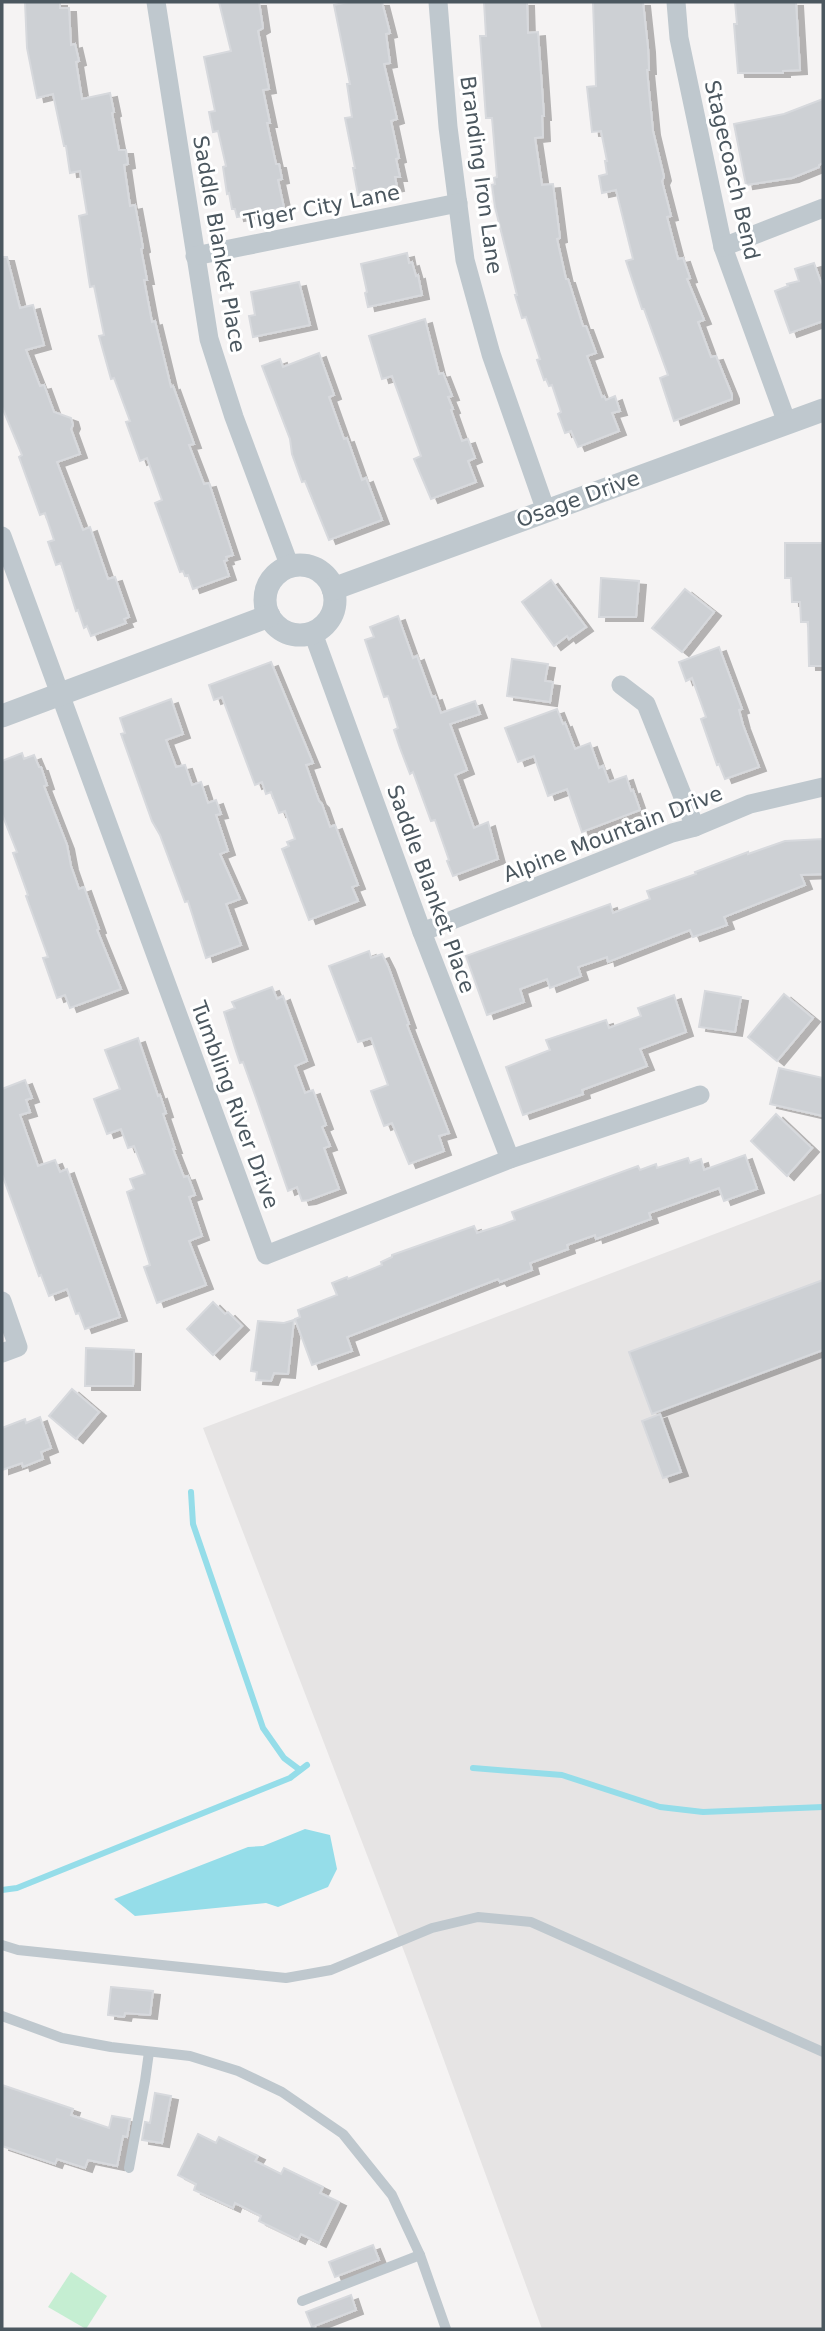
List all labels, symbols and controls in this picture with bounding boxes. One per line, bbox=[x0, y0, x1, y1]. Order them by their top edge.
street label: Branding Iron Lane bbox=[455, 74, 507, 276]
street label: Stagecoach Bend bbox=[700, 78, 764, 262]
street label: Saddle Blanket Place bbox=[188, 134, 250, 354]
street label: Tiger City Lane bbox=[241, 180, 402, 234]
street label: Osage Drive bbox=[513, 466, 643, 532]
street label: Alpine Mountain Drive bbox=[500, 781, 726, 887]
street label: Saddle Blanket Place bbox=[382, 782, 480, 996]
street label: Tumbling River Drive bbox=[186, 997, 284, 1212]

